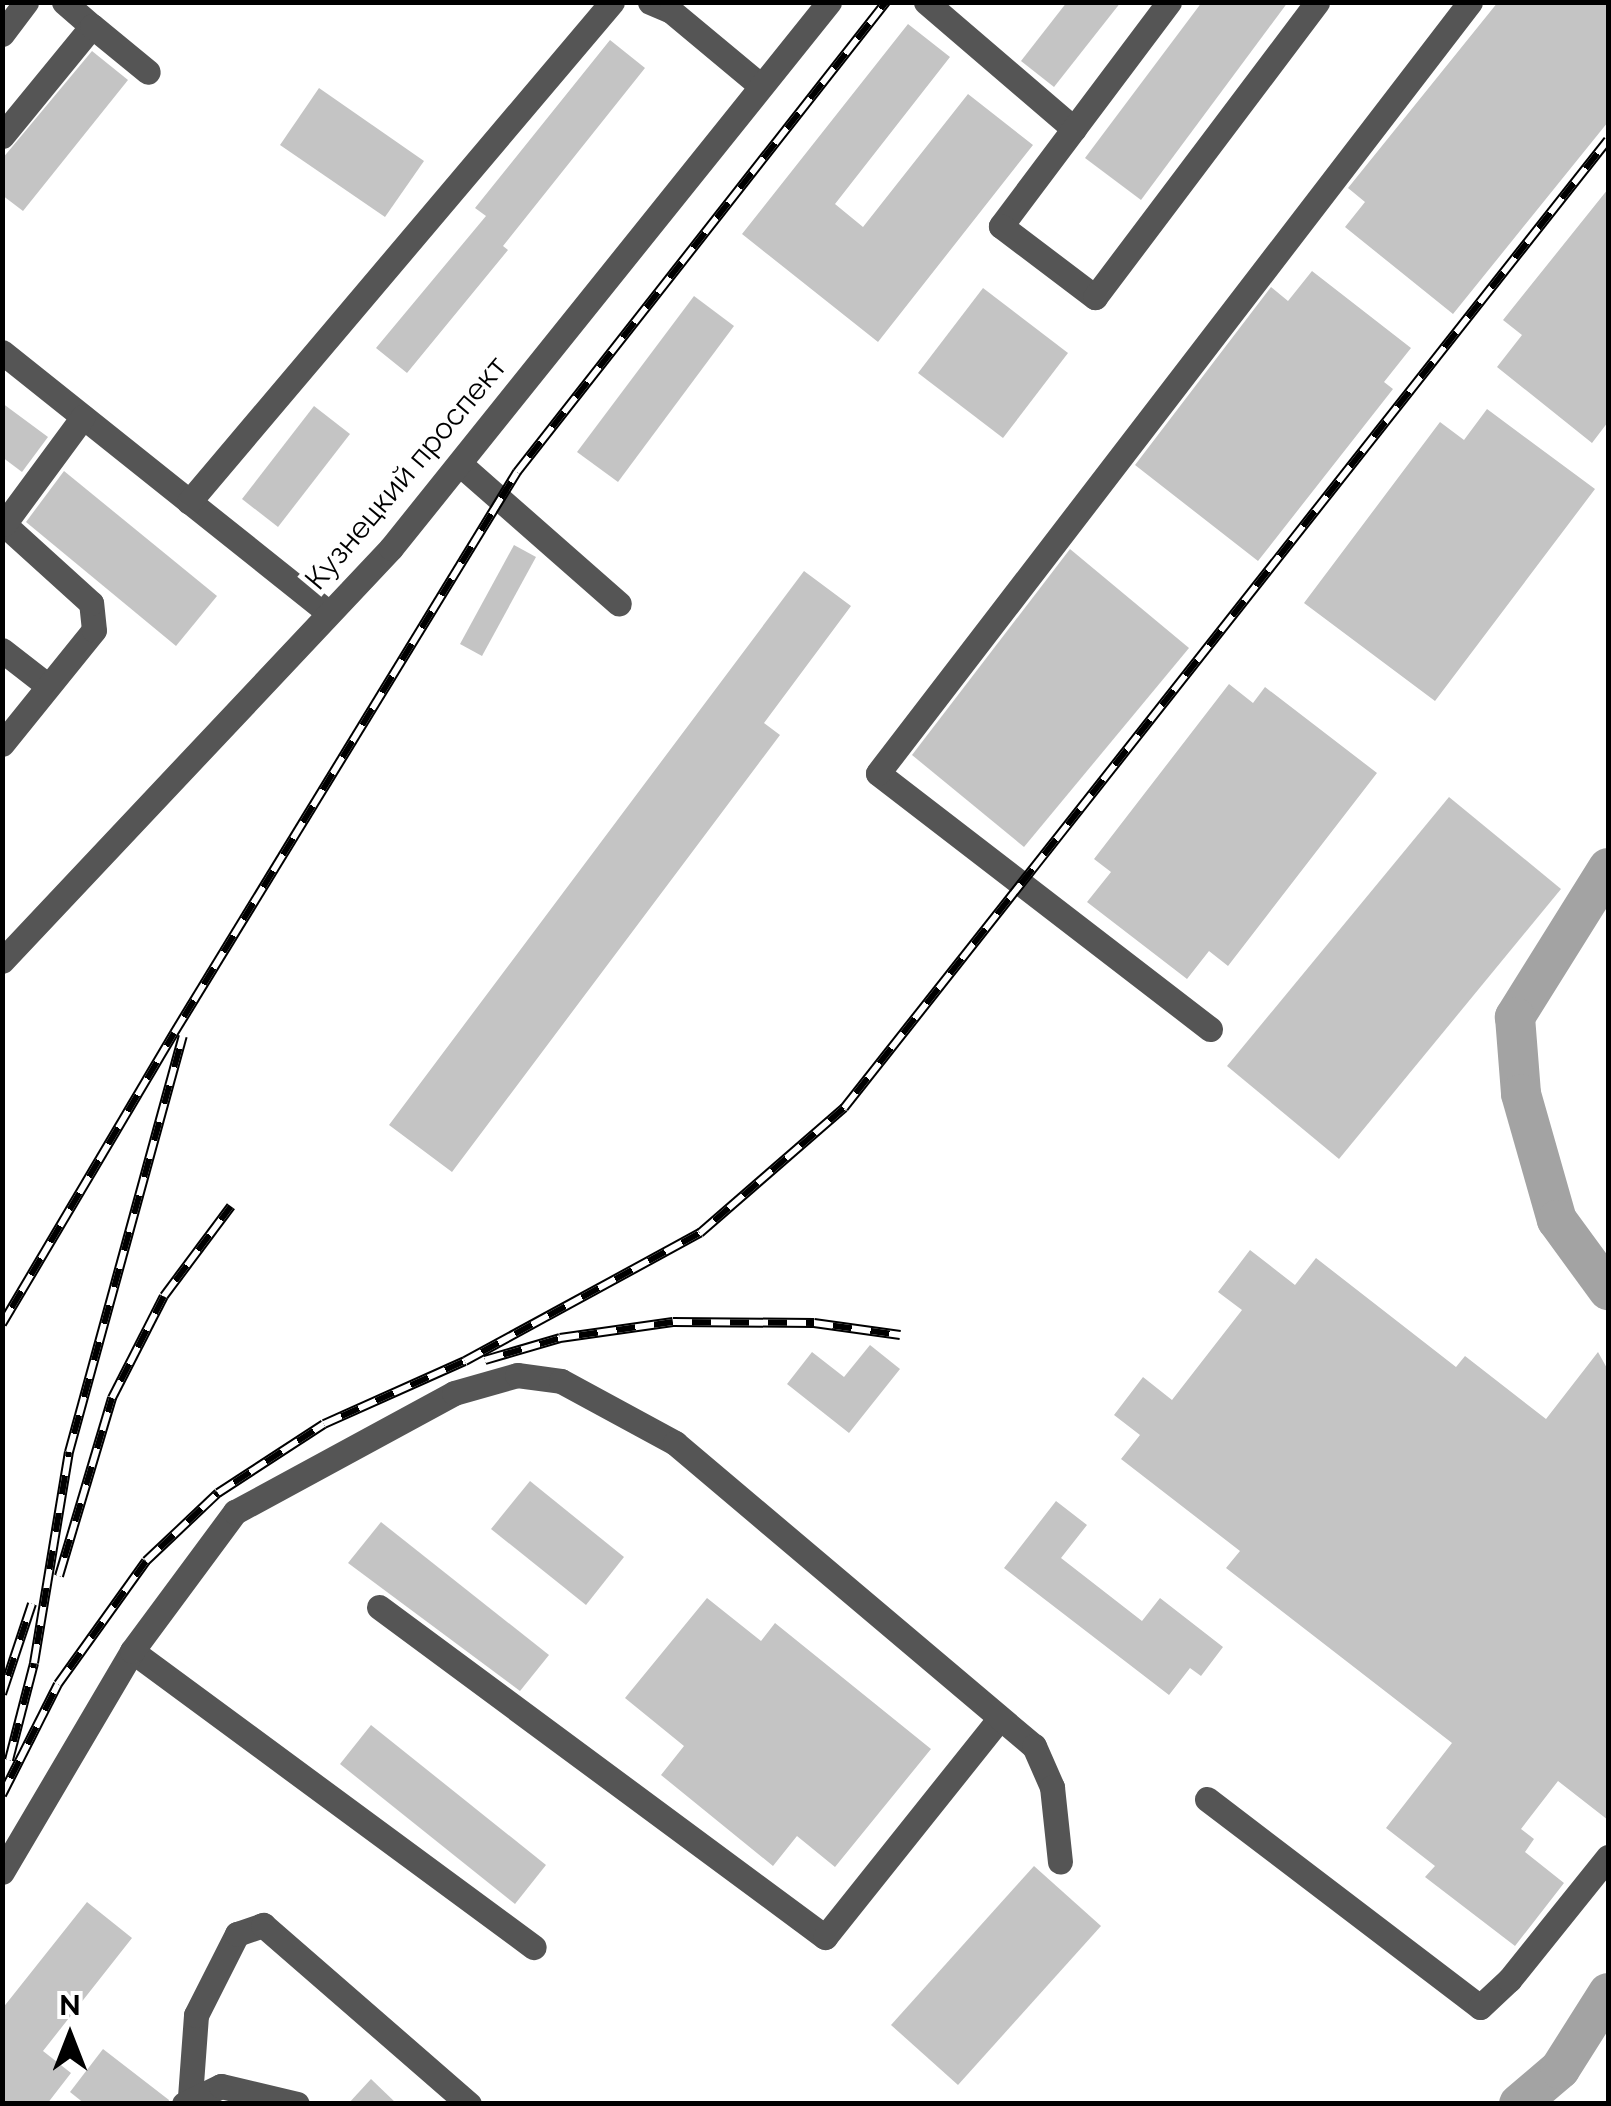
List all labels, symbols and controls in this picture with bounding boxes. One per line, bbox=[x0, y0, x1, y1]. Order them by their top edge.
street label: Кузнецкий проспект bbox=[298, 349, 514, 597]
north arrow bbox=[20, 1986, 120, 2086]
text: N bbox=[59, 1989, 81, 2022]

